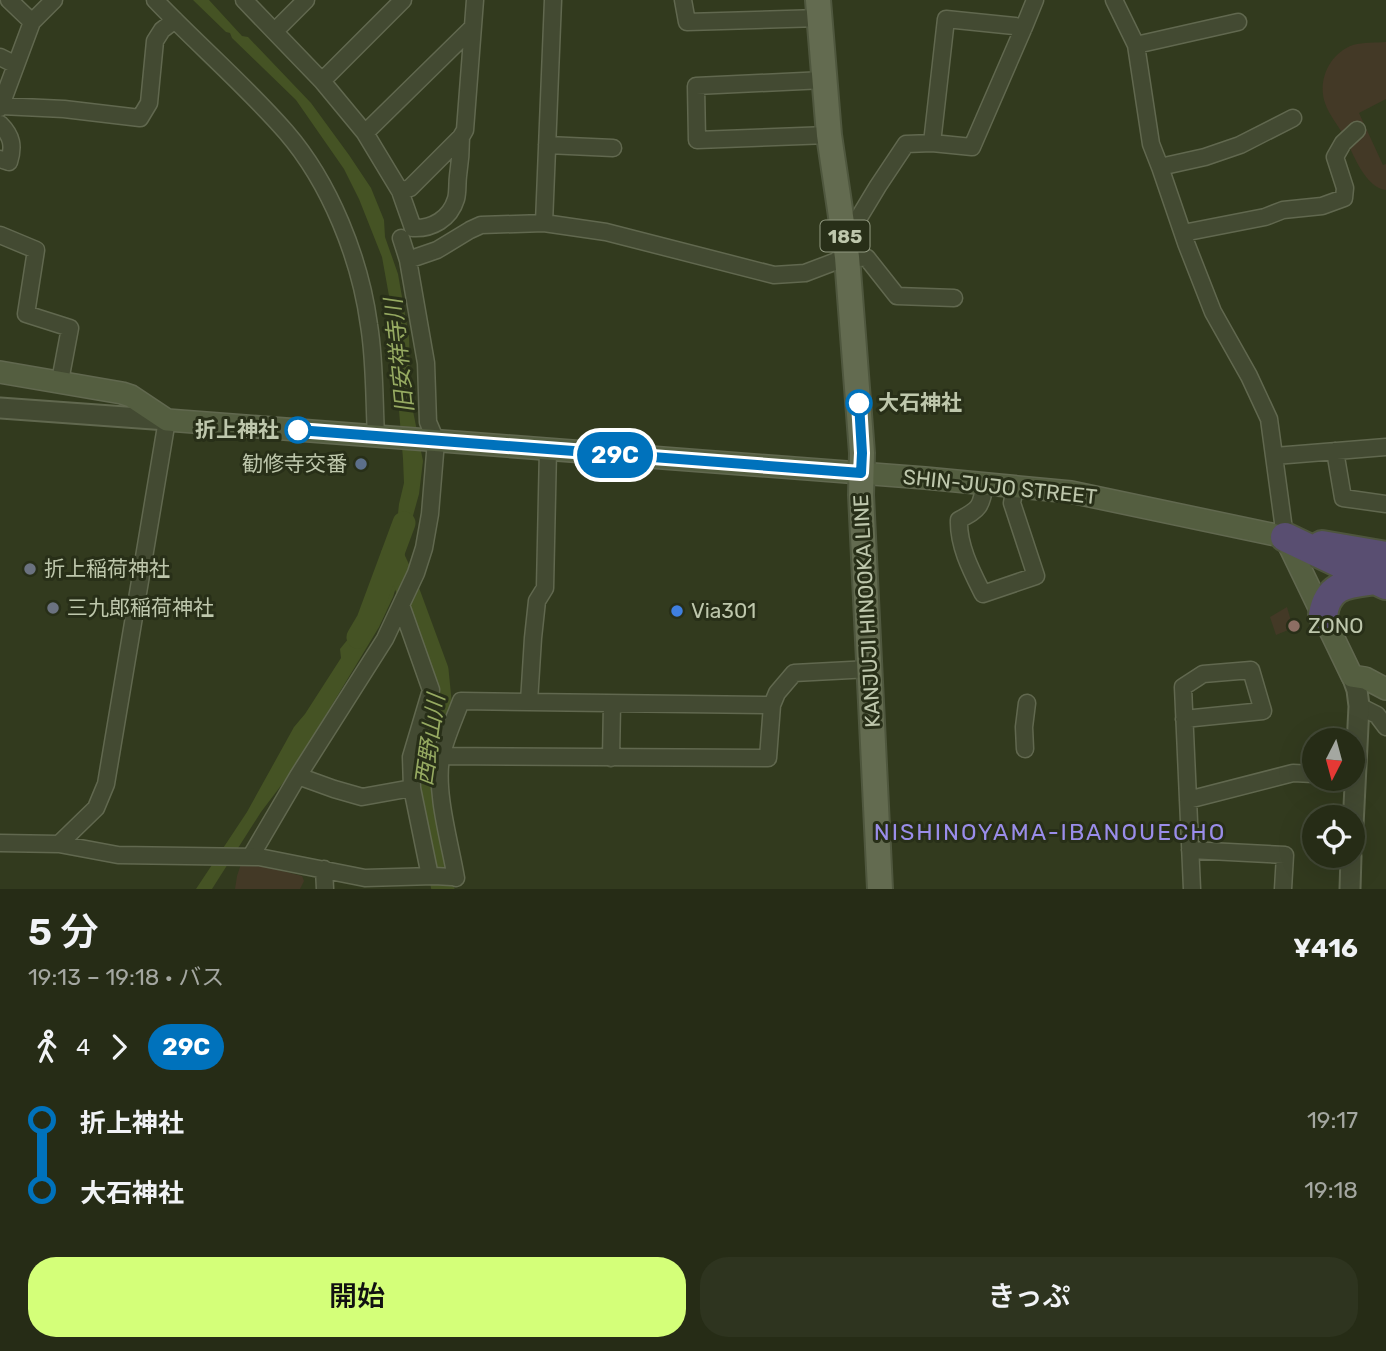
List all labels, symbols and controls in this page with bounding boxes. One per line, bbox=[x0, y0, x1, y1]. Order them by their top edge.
road number: 185 bbox=[820, 220, 870, 252]
water label: 旧安祥寺川 bbox=[379, 294, 419, 415]
marker: 大石神社 bbox=[846, 390, 872, 416]
place label: 大石神社 bbox=[878, 390, 962, 415]
place label: 折上神社 bbox=[195, 417, 279, 442]
marker: 折上神社 bbox=[285, 417, 311, 443]
line badge: 29C bbox=[575, 432, 655, 478]
text: 29C bbox=[591, 441, 639, 469]
place label: 勧修寺交番 bbox=[242, 451, 347, 476]
marker: 勧修寺交番 bbox=[353, 456, 369, 472]
street label: SHIN-JUJO STREET bbox=[902, 464, 1098, 509]
street label: KANJUJI HINOOKA LINE bbox=[848, 494, 885, 728]
place label: 折上稲荷神社 bbox=[44, 556, 170, 581]
marker: 折上稲荷神社 bbox=[22, 561, 38, 577]
place label: 三九郎稲荷神社 bbox=[67, 595, 214, 620]
place label: Via301 bbox=[691, 598, 756, 623]
marker: 三九郎稲荷神社 bbox=[45, 600, 61, 616]
marker: Via301 bbox=[669, 603, 685, 619]
place label: ZONO bbox=[1308, 613, 1364, 638]
marker: ZONO bbox=[1286, 618, 1302, 634]
water label: 西野山川 bbox=[410, 690, 451, 788]
north arrow bbox=[1302, 728, 1365, 791]
map controls bbox=[1302, 728, 1365, 868]
button: locate bbox=[1302, 805, 1365, 868]
district label: NISHINOYAMA-IBANOUECHO bbox=[874, 818, 1226, 846]
text: 5 分 bbox=[28, 909, 98, 955]
text: ¥416 bbox=[1293, 933, 1358, 964]
text: 19:13 – 19:18 · バス bbox=[28, 963, 224, 991]
icon: walk bbox=[28, 1028, 66, 1066]
icon: forward bbox=[100, 1028, 138, 1066]
text: 4 bbox=[76, 1033, 90, 1061]
text: 29C bbox=[162, 1033, 210, 1061]
text: 19:17 bbox=[1307, 1106, 1358, 1134]
text: 折上神社 bbox=[80, 1108, 184, 1139]
text: 19:18 bbox=[1304, 1176, 1358, 1204]
text: 大石神社 bbox=[80, 1178, 184, 1209]
button: 開始 bbox=[28, 1257, 686, 1337]
button: きっぷ bbox=[700, 1257, 1358, 1337]

